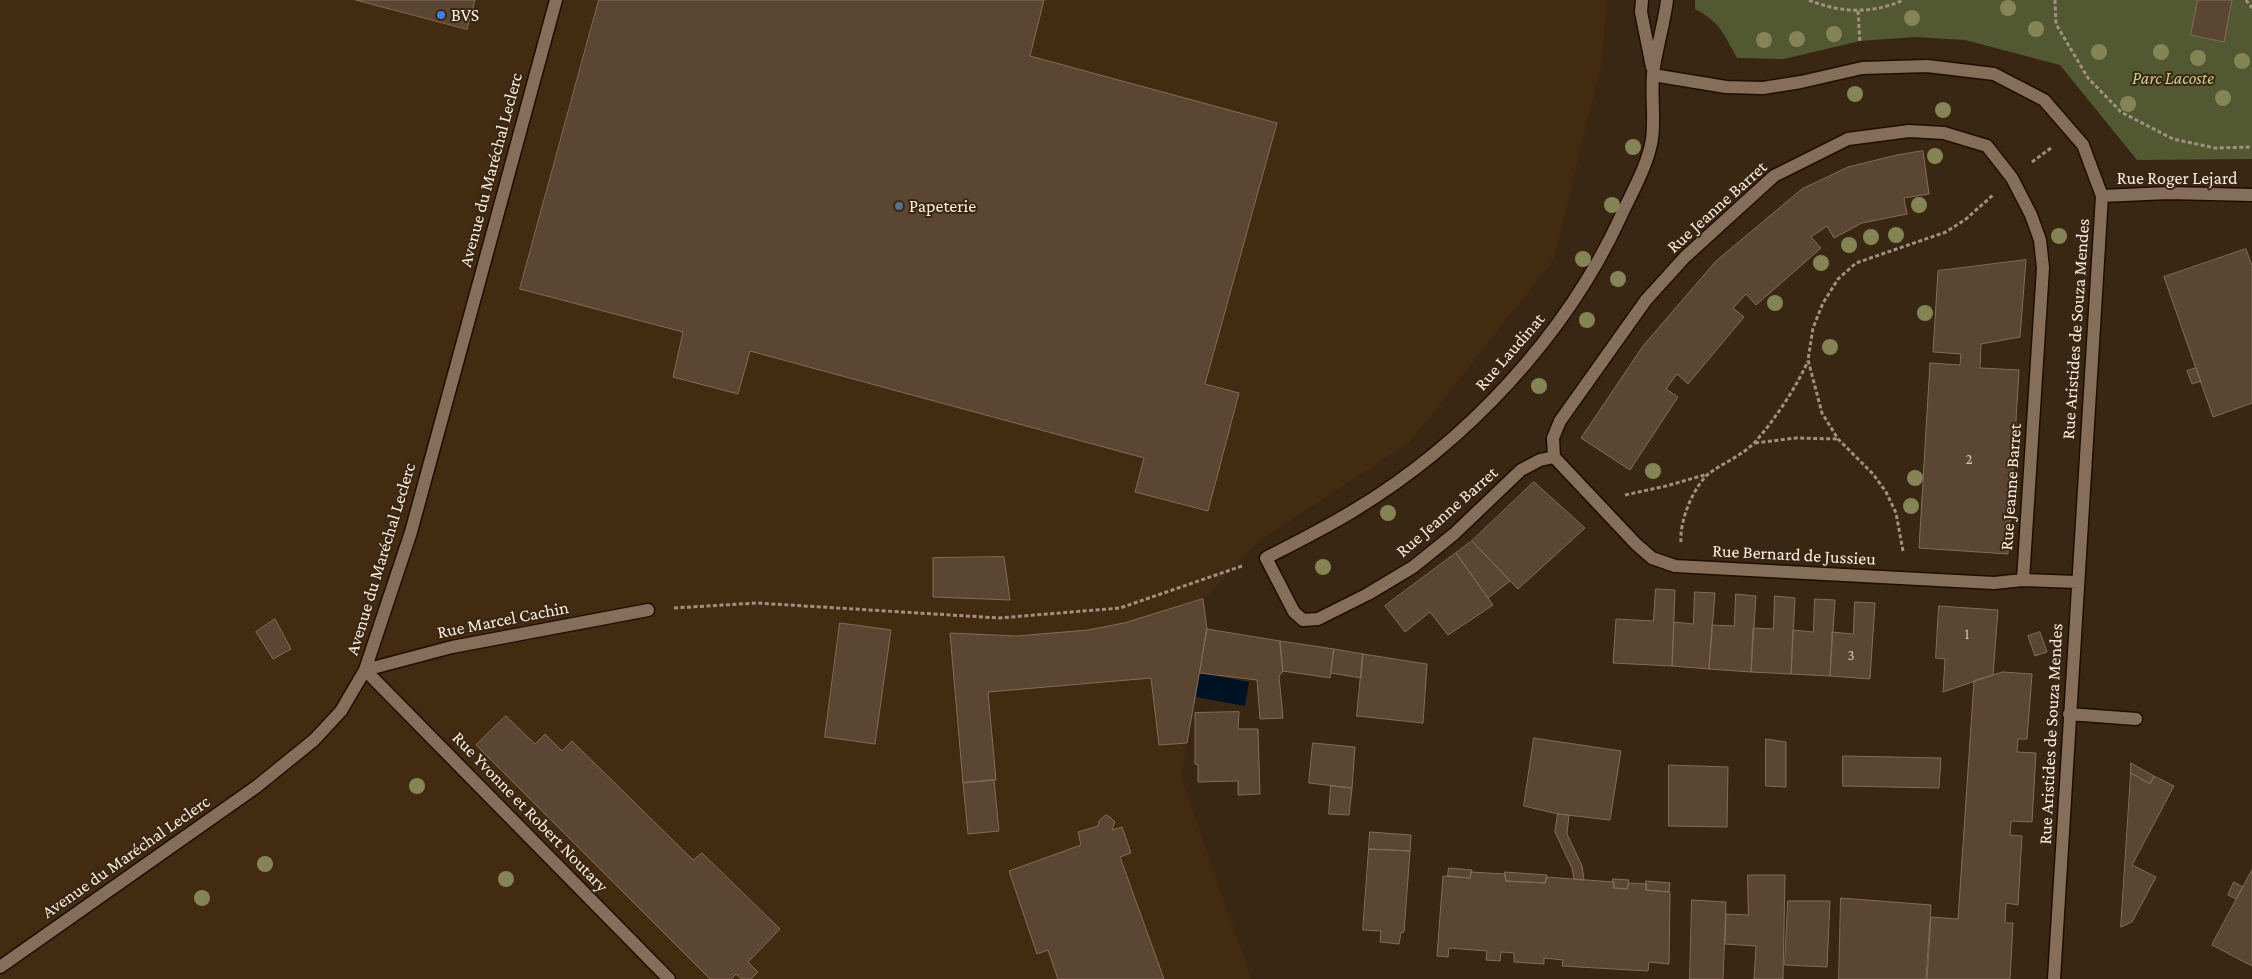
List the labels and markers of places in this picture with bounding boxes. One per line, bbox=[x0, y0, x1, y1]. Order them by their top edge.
place label: BVS bbox=[451, 4, 479, 26]
marker: BVS bbox=[435, 9, 447, 21]
place label: Papeterie bbox=[909, 195, 976, 217]
marker: Papeterie bbox=[893, 200, 905, 212]

